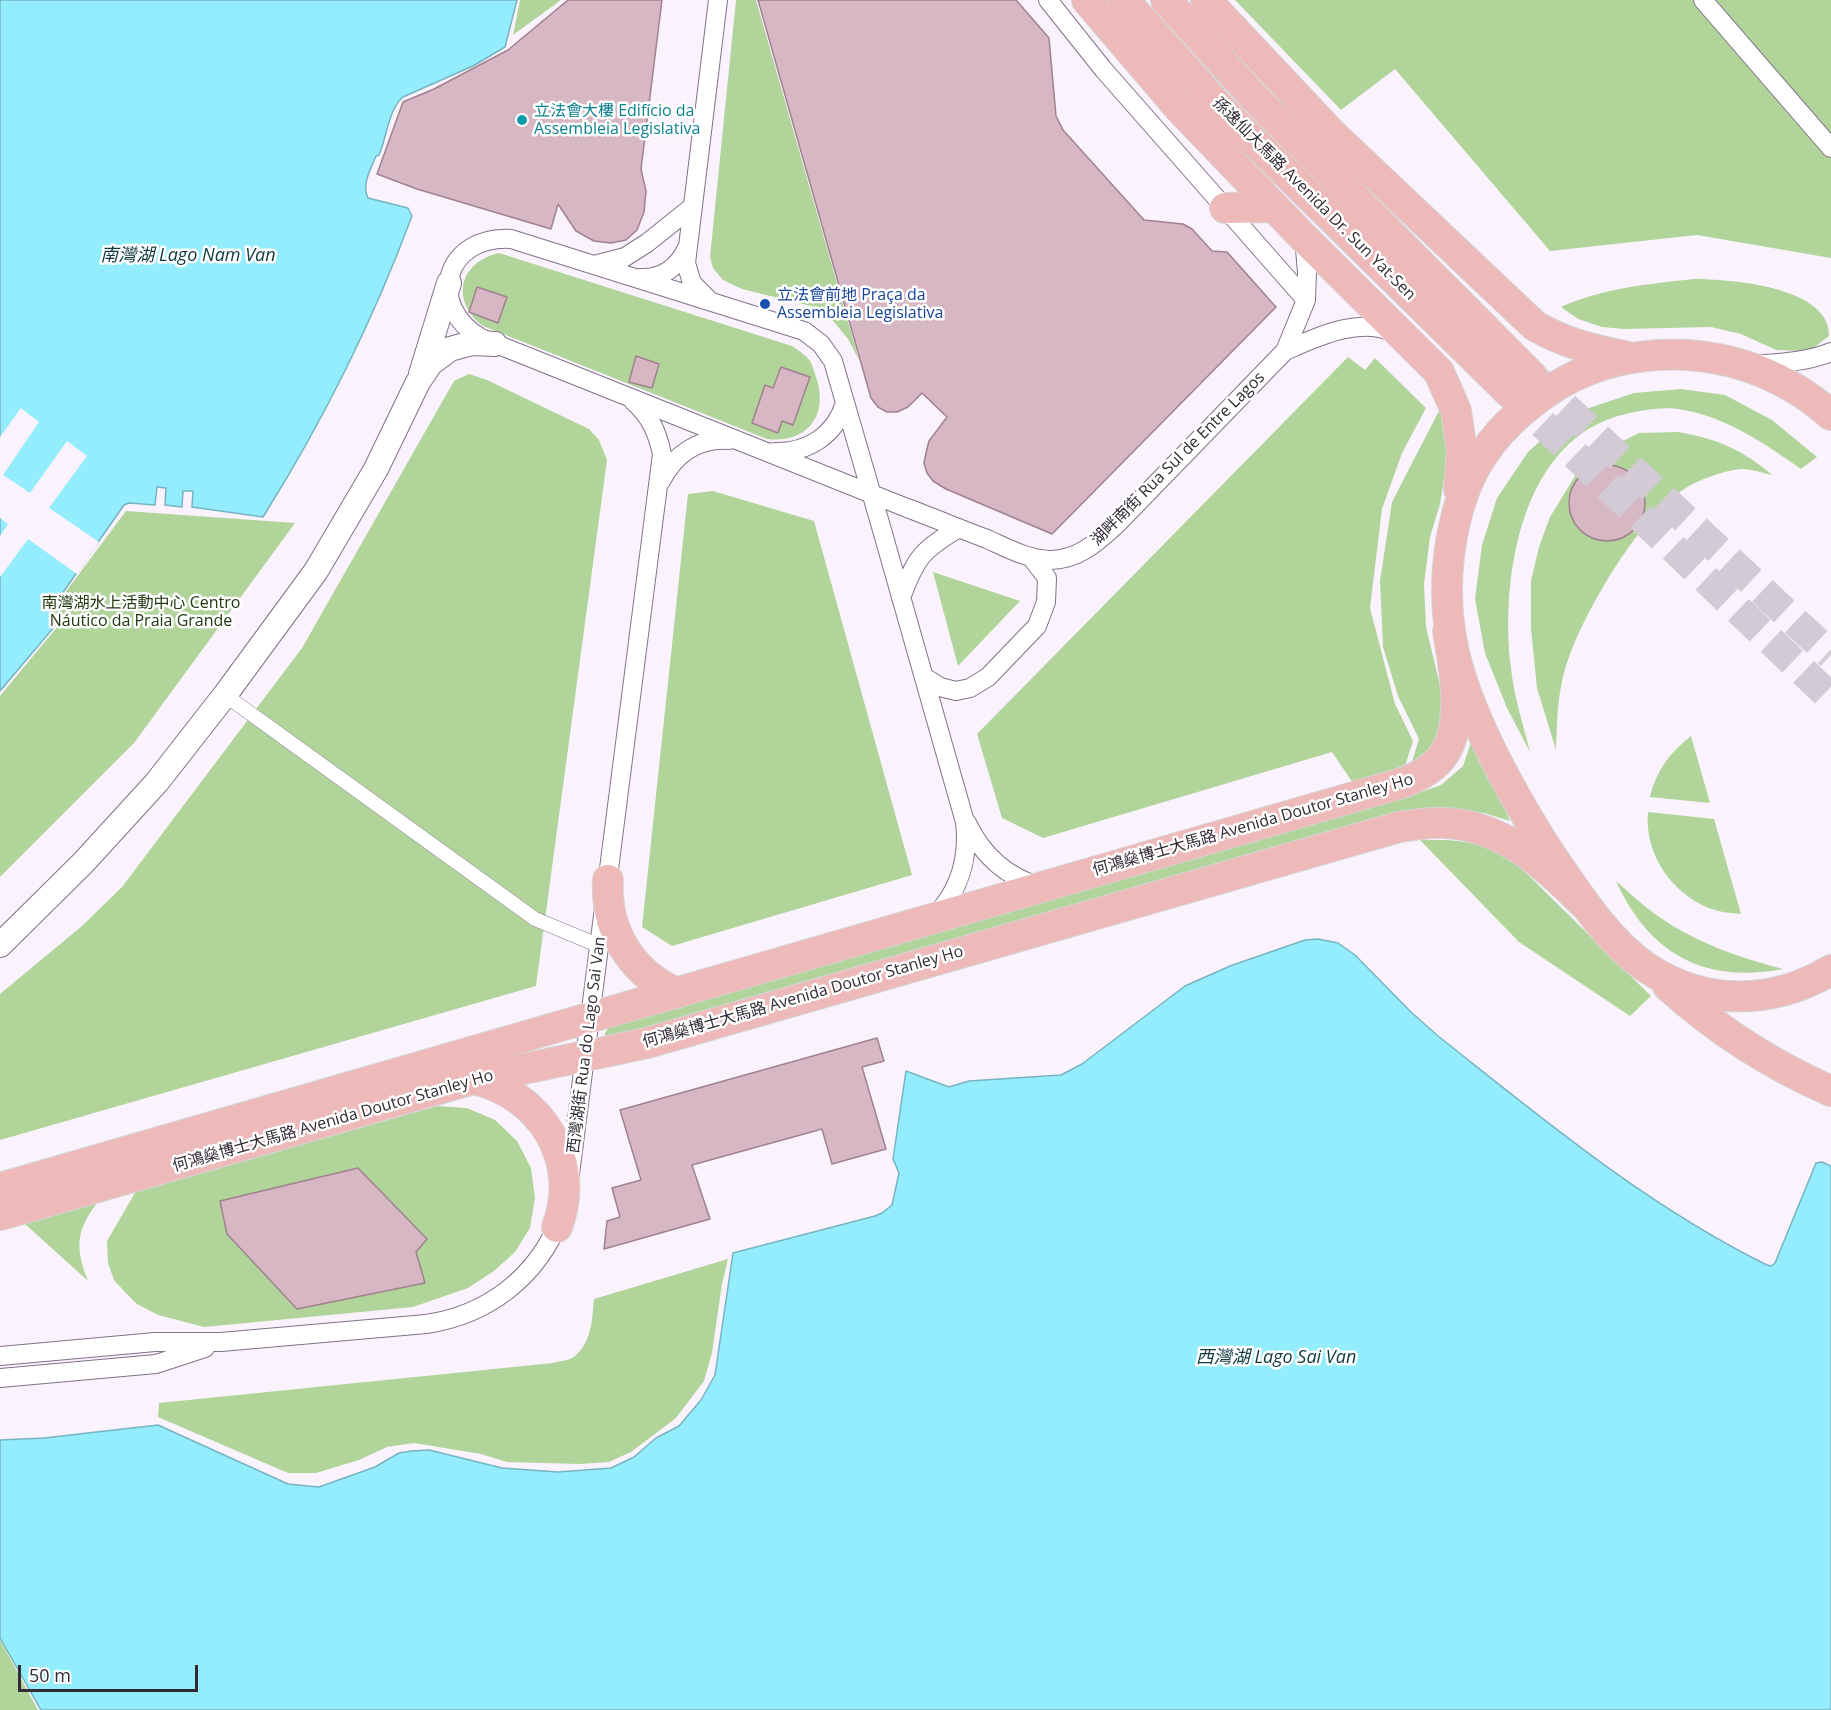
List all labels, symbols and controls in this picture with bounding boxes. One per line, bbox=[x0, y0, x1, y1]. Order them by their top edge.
street label: 孫逸仙大馬路 Avenida Dr. Sun Yat-Sen bbox=[1208, 93, 1420, 305]
place label: 立法會大樓 Edifício da Assembleia Legislativa bbox=[534, 101, 700, 139]
marker: 立法會大樓 Edifício da Assembleia Legislativa bbox=[515, 113, 529, 127]
water label: 南灣湖 Lago Nam Van bbox=[100, 245, 276, 267]
place label: 立法會前地 Praça da Assembleia Legislativa bbox=[777, 285, 943, 323]
marker: 立法會前地 Praça da Assembleia Legislativa bbox=[758, 297, 772, 311]
street label: 湖畔南街 Rua Sul de Entre Lagos bbox=[1087, 368, 1269, 550]
park label: 南灣湖水上活動中心 Centro Náutico da Praia Grande bbox=[42, 593, 240, 631]
street label: 何鴻燊博士大馬路 Avenida Doutor Stanley Ho bbox=[1090, 770, 1416, 880]
street label: 西灣湖街 Rua do Lago Sai Van bbox=[564, 936, 610, 1154]
street label: 何鴻燊博士大馬路 Avenida Doutor Stanley Ho bbox=[640, 942, 966, 1052]
street label: 何鴻燊博士大馬路 Avenida Doutor Stanley Ho bbox=[170, 1066, 496, 1176]
water label: 西灣湖 Lago Sai Van bbox=[1196, 1347, 1356, 1369]
scale bar bbox=[21, 1653, 201, 1691]
text: 50 m bbox=[29, 1663, 71, 1687]

